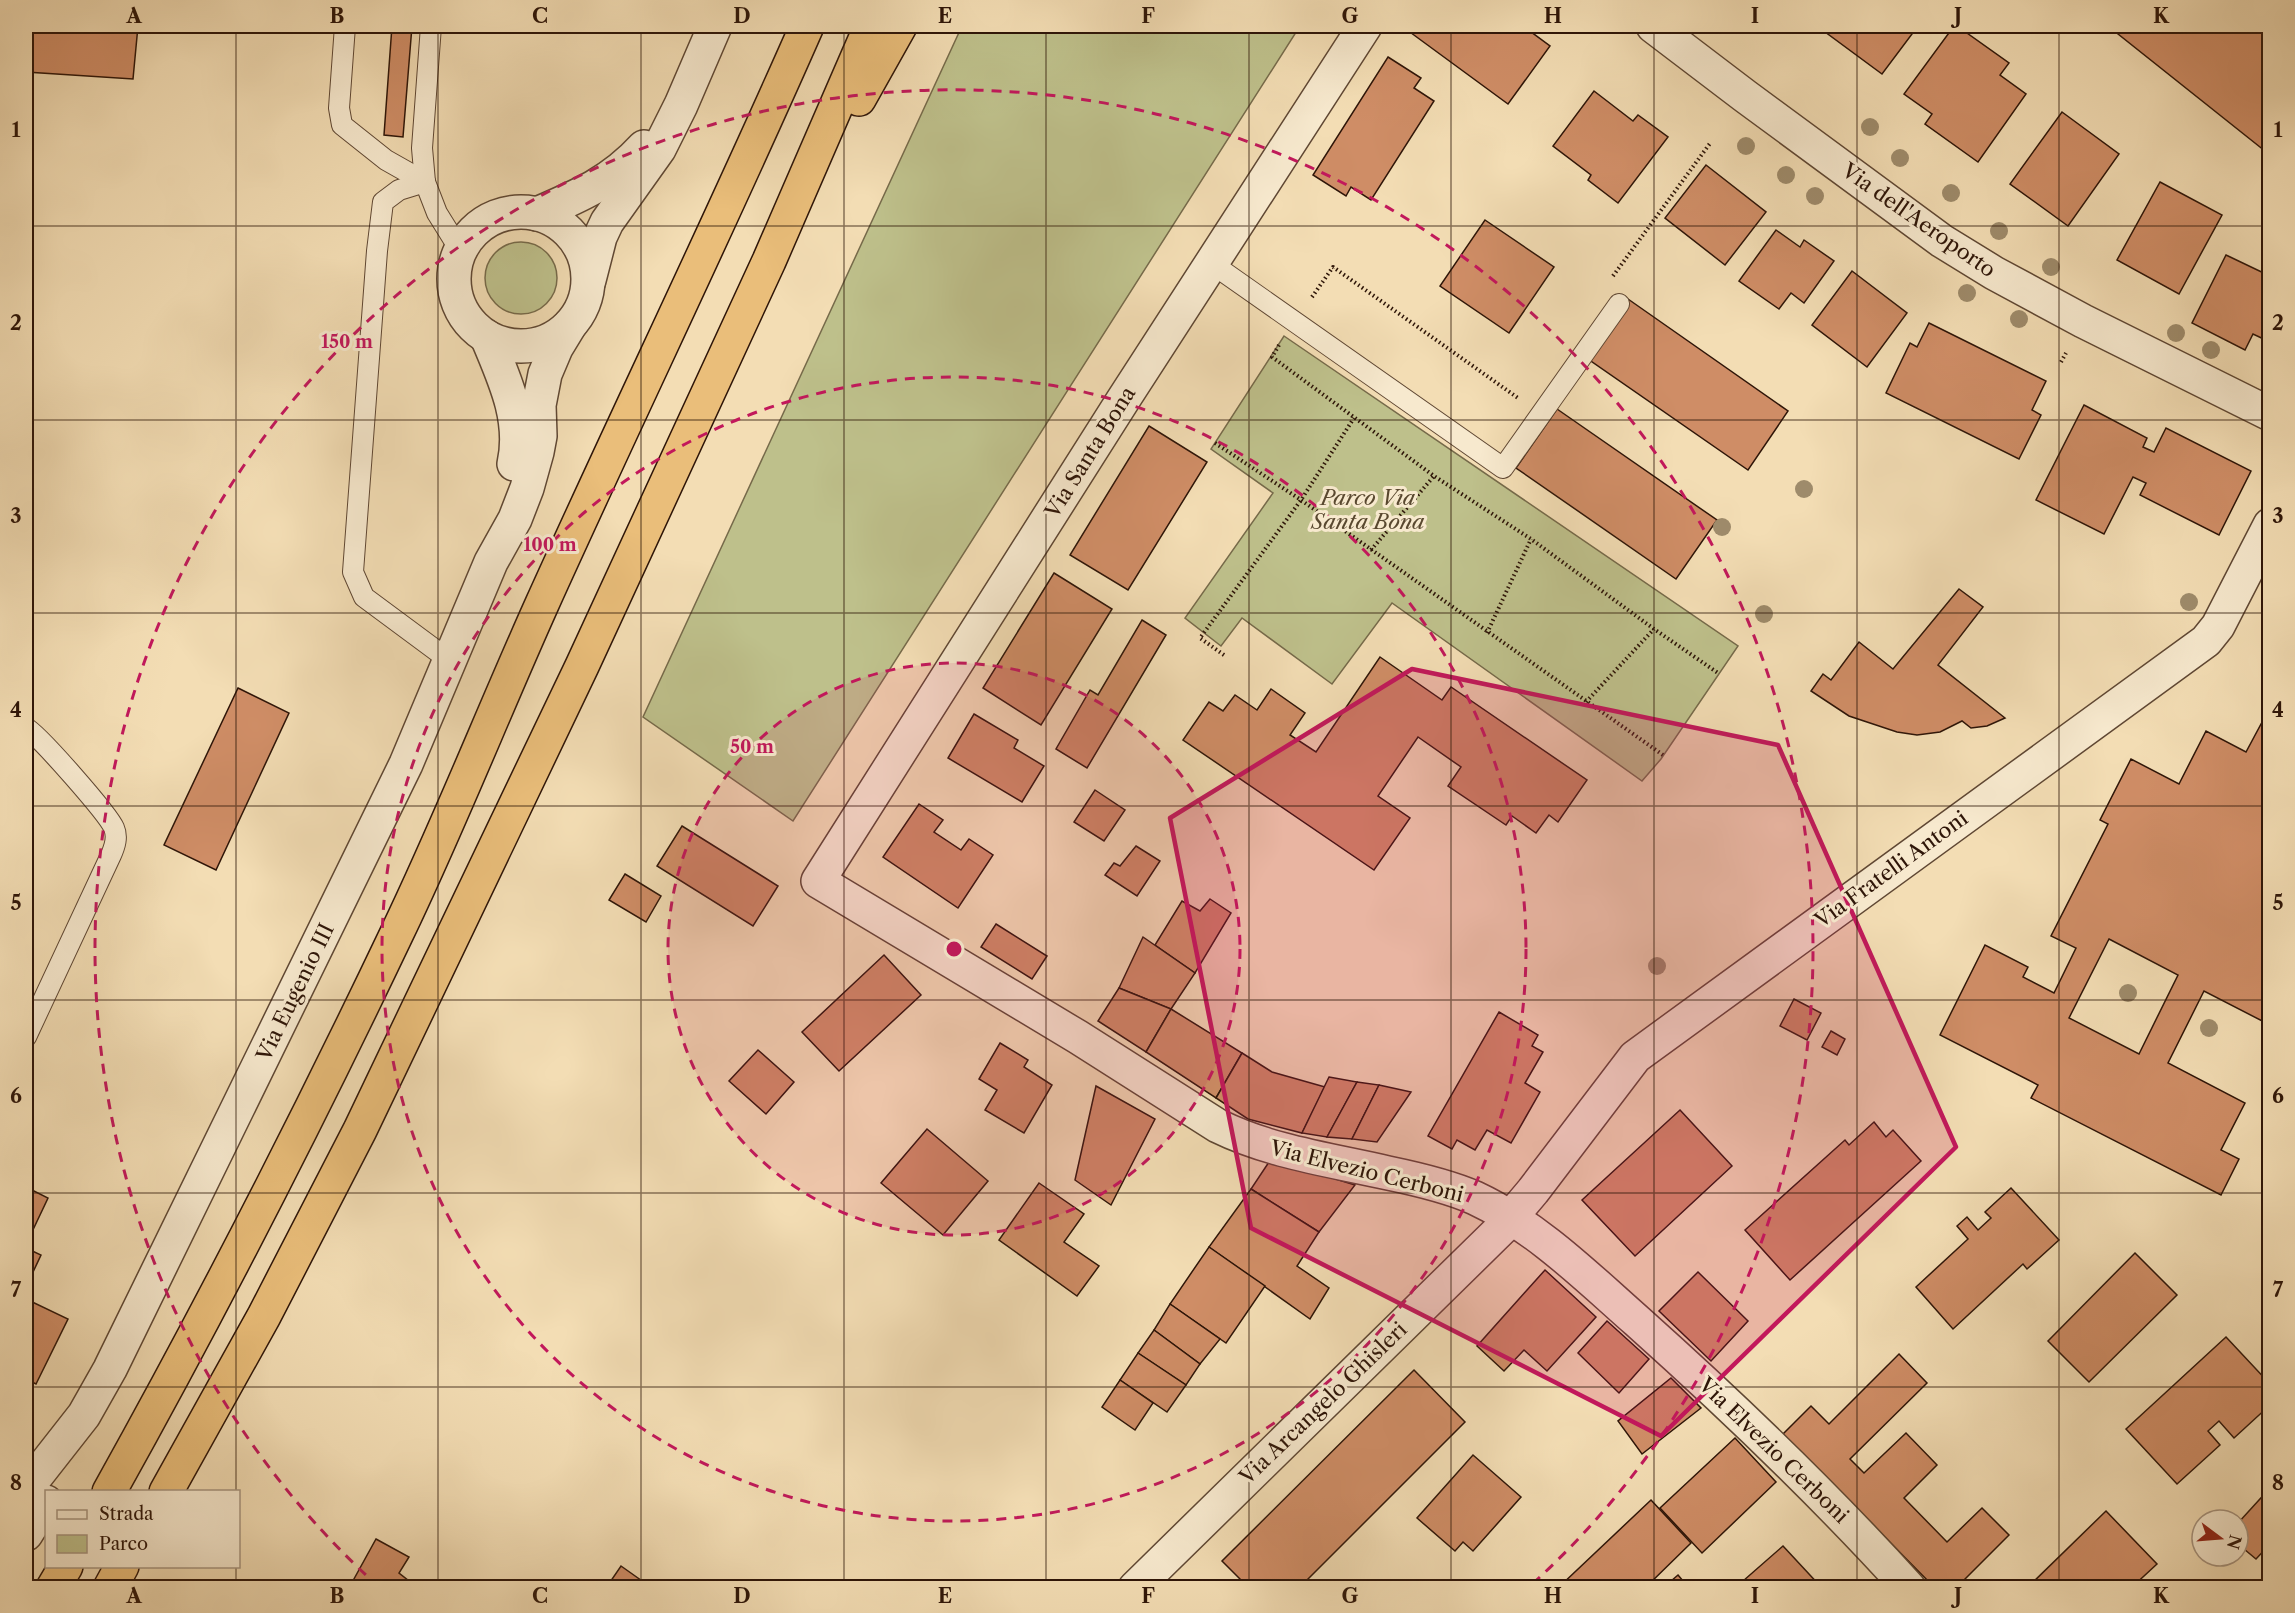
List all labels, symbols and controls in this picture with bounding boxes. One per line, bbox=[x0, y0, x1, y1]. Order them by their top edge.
text: A bbox=[125, 4, 142, 28]
text: B bbox=[330, 4, 345, 28]
text: C bbox=[532, 4, 548, 28]
text: D bbox=[733, 4, 751, 28]
text: E bbox=[938, 4, 952, 28]
text: F bbox=[1141, 4, 1155, 28]
text: G bbox=[1342, 4, 1359, 28]
text: H bbox=[1544, 4, 1562, 28]
text: I bbox=[1751, 4, 1759, 28]
text: J bbox=[1950, 4, 1962, 28]
text: K bbox=[2153, 4, 2170, 28]
text: 1 bbox=[12, 118, 21, 142]
text: 1 bbox=[2274, 118, 2283, 142]
street label: Via dell'Aeroporto bbox=[1837, 157, 2001, 282]
text: 2 bbox=[10, 311, 22, 335]
text: 2 bbox=[2272, 311, 2284, 335]
text: 150 m bbox=[321, 331, 373, 353]
street label: Via Santa Bona bbox=[1039, 381, 1141, 523]
park label: Parco Via Santa Bona bbox=[1309, 485, 1425, 534]
text: 3 bbox=[10, 504, 22, 528]
text: 3 bbox=[2272, 504, 2284, 528]
text: 100 m bbox=[523, 534, 577, 556]
text: 4 bbox=[10, 698, 22, 722]
text: 4 bbox=[2272, 698, 2284, 722]
text: 50 m bbox=[730, 736, 774, 758]
street label: Via Fratelli Antoni bbox=[1809, 805, 1972, 933]
text: 5 bbox=[10, 891, 22, 915]
text: 5 bbox=[2272, 891, 2284, 915]
street label: Via Eugenio III bbox=[250, 919, 339, 1066]
centre of rings bbox=[944, 939, 964, 959]
text: 6 bbox=[10, 1084, 22, 1108]
text: 6 bbox=[2272, 1084, 2284, 1108]
street label: Via Elvezio Cerboni bbox=[1267, 1135, 1466, 1207]
text: 7 bbox=[11, 1278, 22, 1302]
text: 7 bbox=[2273, 1278, 2284, 1302]
street label: Via Arcangelo Ghisleri bbox=[1233, 1317, 1412, 1490]
street label: Via Elvezio Cerboni bbox=[1693, 1371, 1854, 1528]
text: 8 bbox=[10, 1471, 22, 1495]
text: 8 bbox=[2272, 1471, 2284, 1495]
legend bbox=[45, 1490, 240, 1568]
text: Strada bbox=[99, 1503, 154, 1525]
north arrow bbox=[2190, 1508, 2250, 1568]
text: Parco bbox=[99, 1533, 148, 1555]
text: N bbox=[2223, 1533, 2246, 1552]
text: A bbox=[125, 1584, 142, 1608]
text: B bbox=[330, 1584, 345, 1608]
text: C bbox=[532, 1584, 548, 1608]
text: D bbox=[733, 1584, 751, 1608]
text: E bbox=[938, 1584, 952, 1608]
text: F bbox=[1141, 1584, 1155, 1608]
text: G bbox=[1342, 1584, 1359, 1608]
text: H bbox=[1544, 1584, 1562, 1608]
text: I bbox=[1751, 1584, 1759, 1608]
text: J bbox=[1950, 1584, 1962, 1608]
text: K bbox=[2153, 1584, 2170, 1608]

